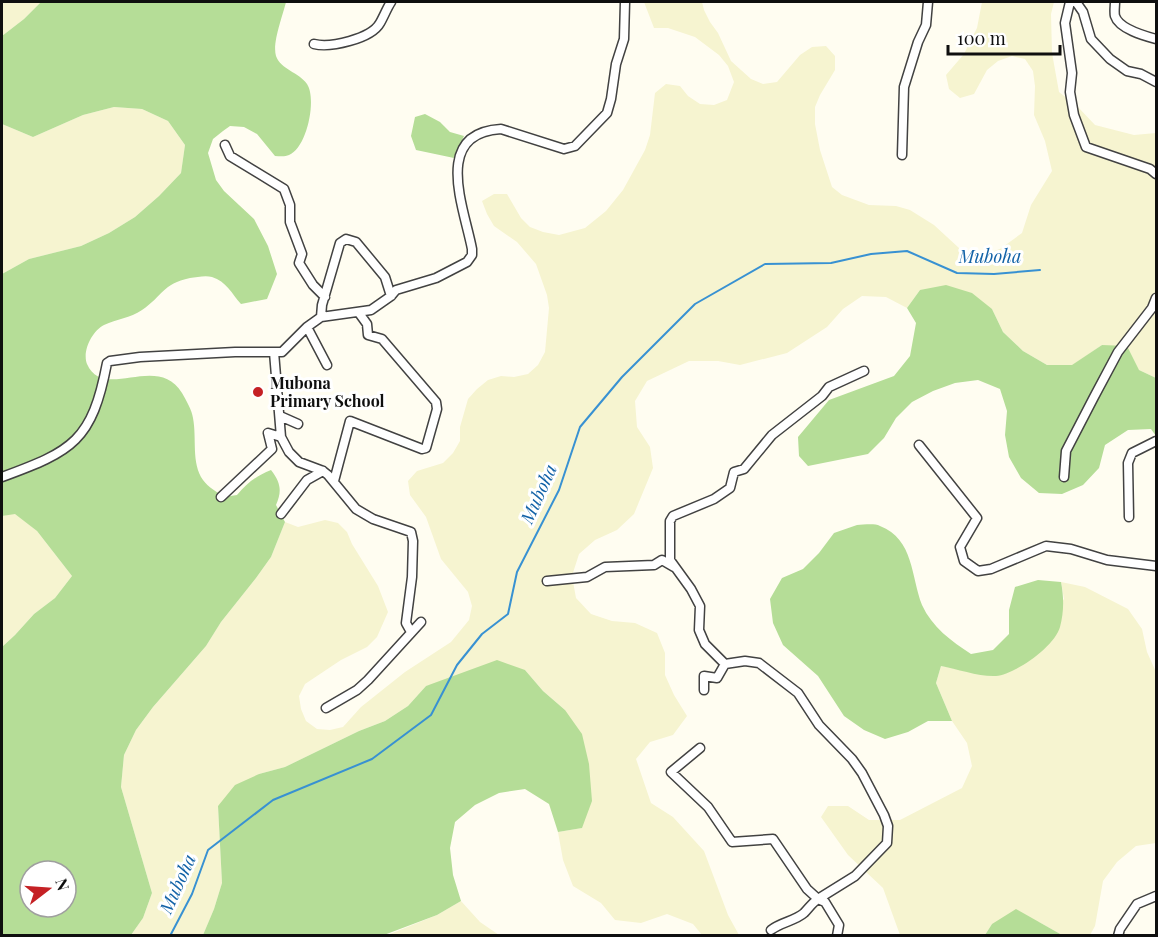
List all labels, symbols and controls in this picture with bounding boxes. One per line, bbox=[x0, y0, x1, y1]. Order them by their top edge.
scale bar bbox=[948, 18, 1060, 56]
text: 100 m bbox=[957, 26, 1006, 50]
water label: Muboha bbox=[958, 244, 1021, 268]
place label: Mubona Primary School bbox=[270, 372, 385, 411]
marker: Mubona Primary School bbox=[251, 385, 265, 399]
water label: Muboha bbox=[514, 460, 562, 528]
water label: Muboha bbox=[153, 850, 201, 918]
north arrow bbox=[18, 859, 78, 919]
text: N bbox=[51, 876, 75, 893]

